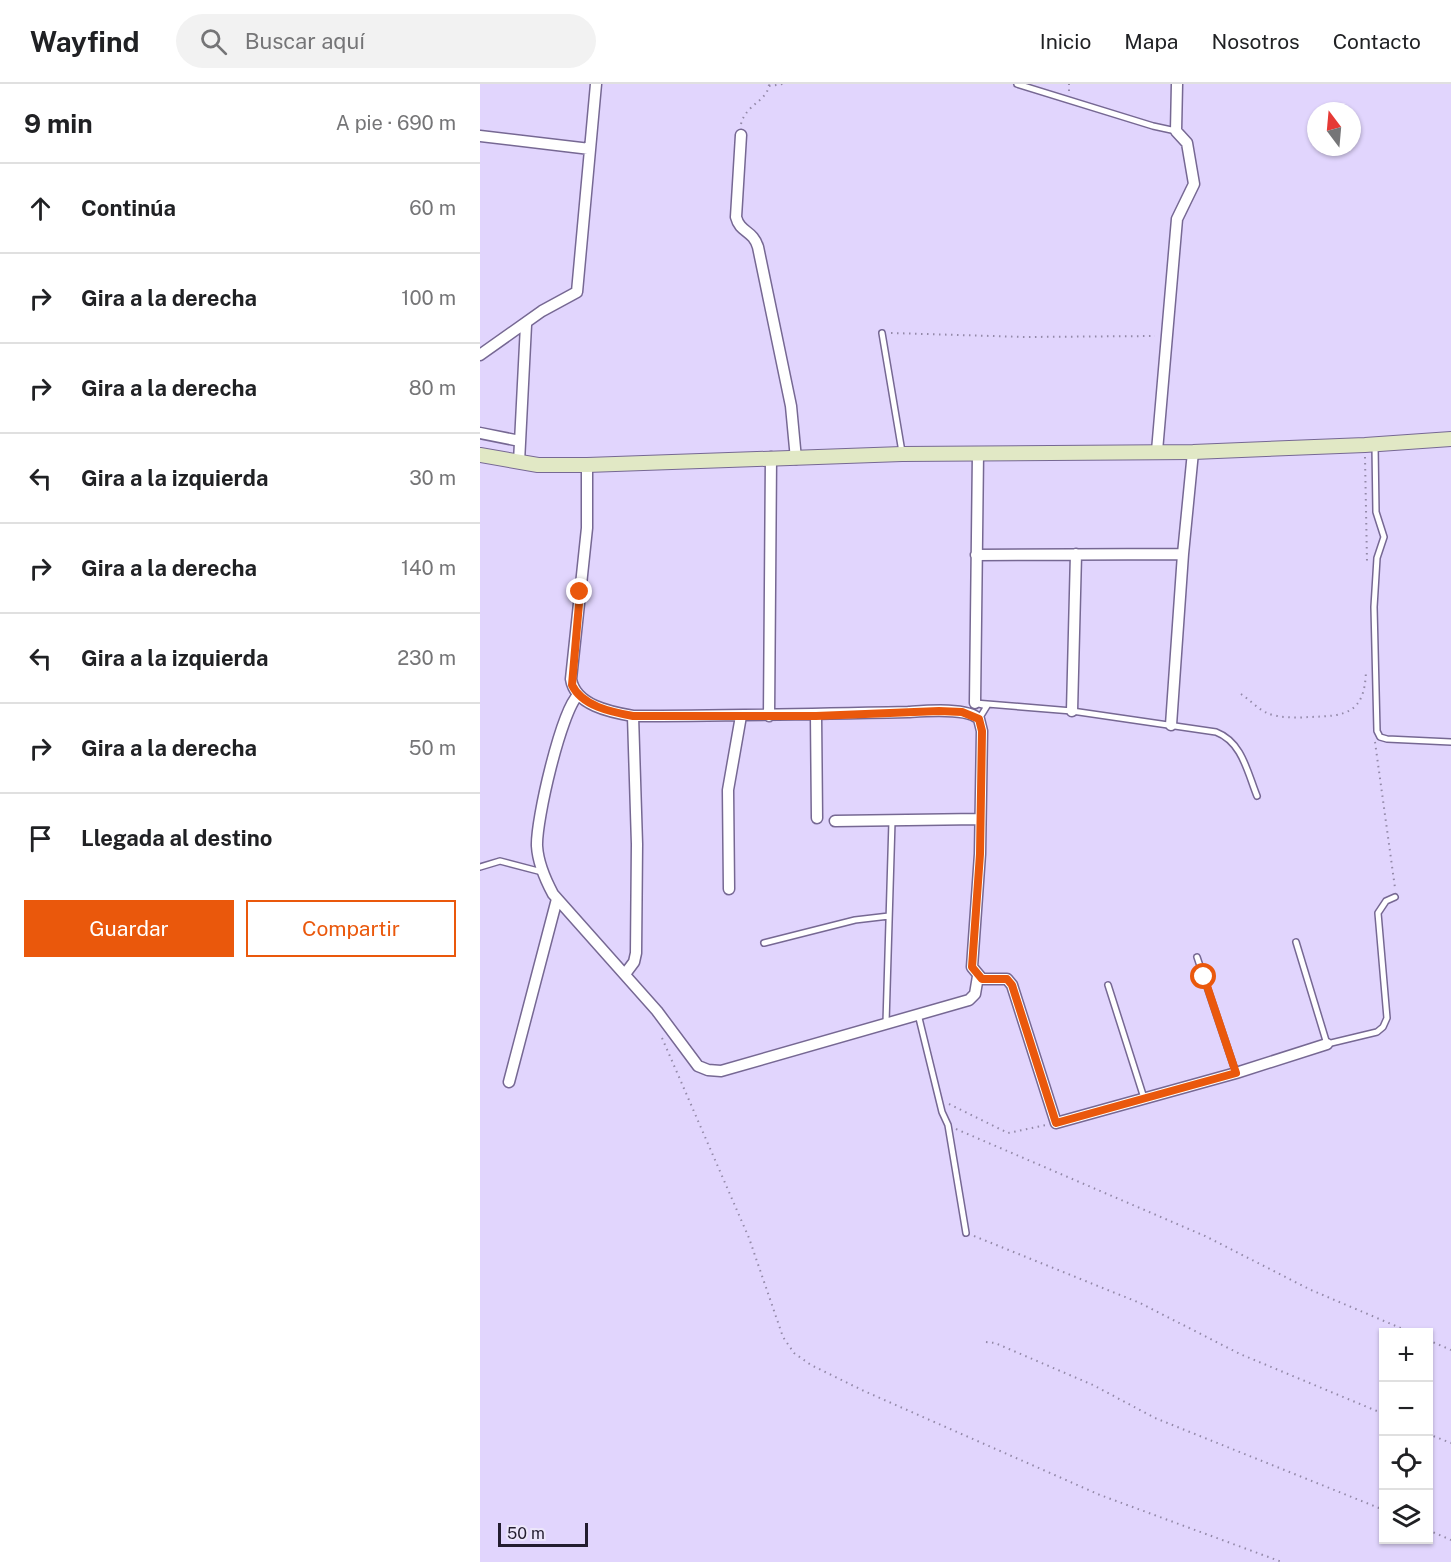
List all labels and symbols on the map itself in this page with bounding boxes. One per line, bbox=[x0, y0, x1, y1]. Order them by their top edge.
north arrow bbox=[1307, 102, 1361, 156]
route end bbox=[566, 578, 592, 604]
route start bbox=[1190, 963, 1216, 989]
scale bar bbox=[498, 1520, 588, 1548]

